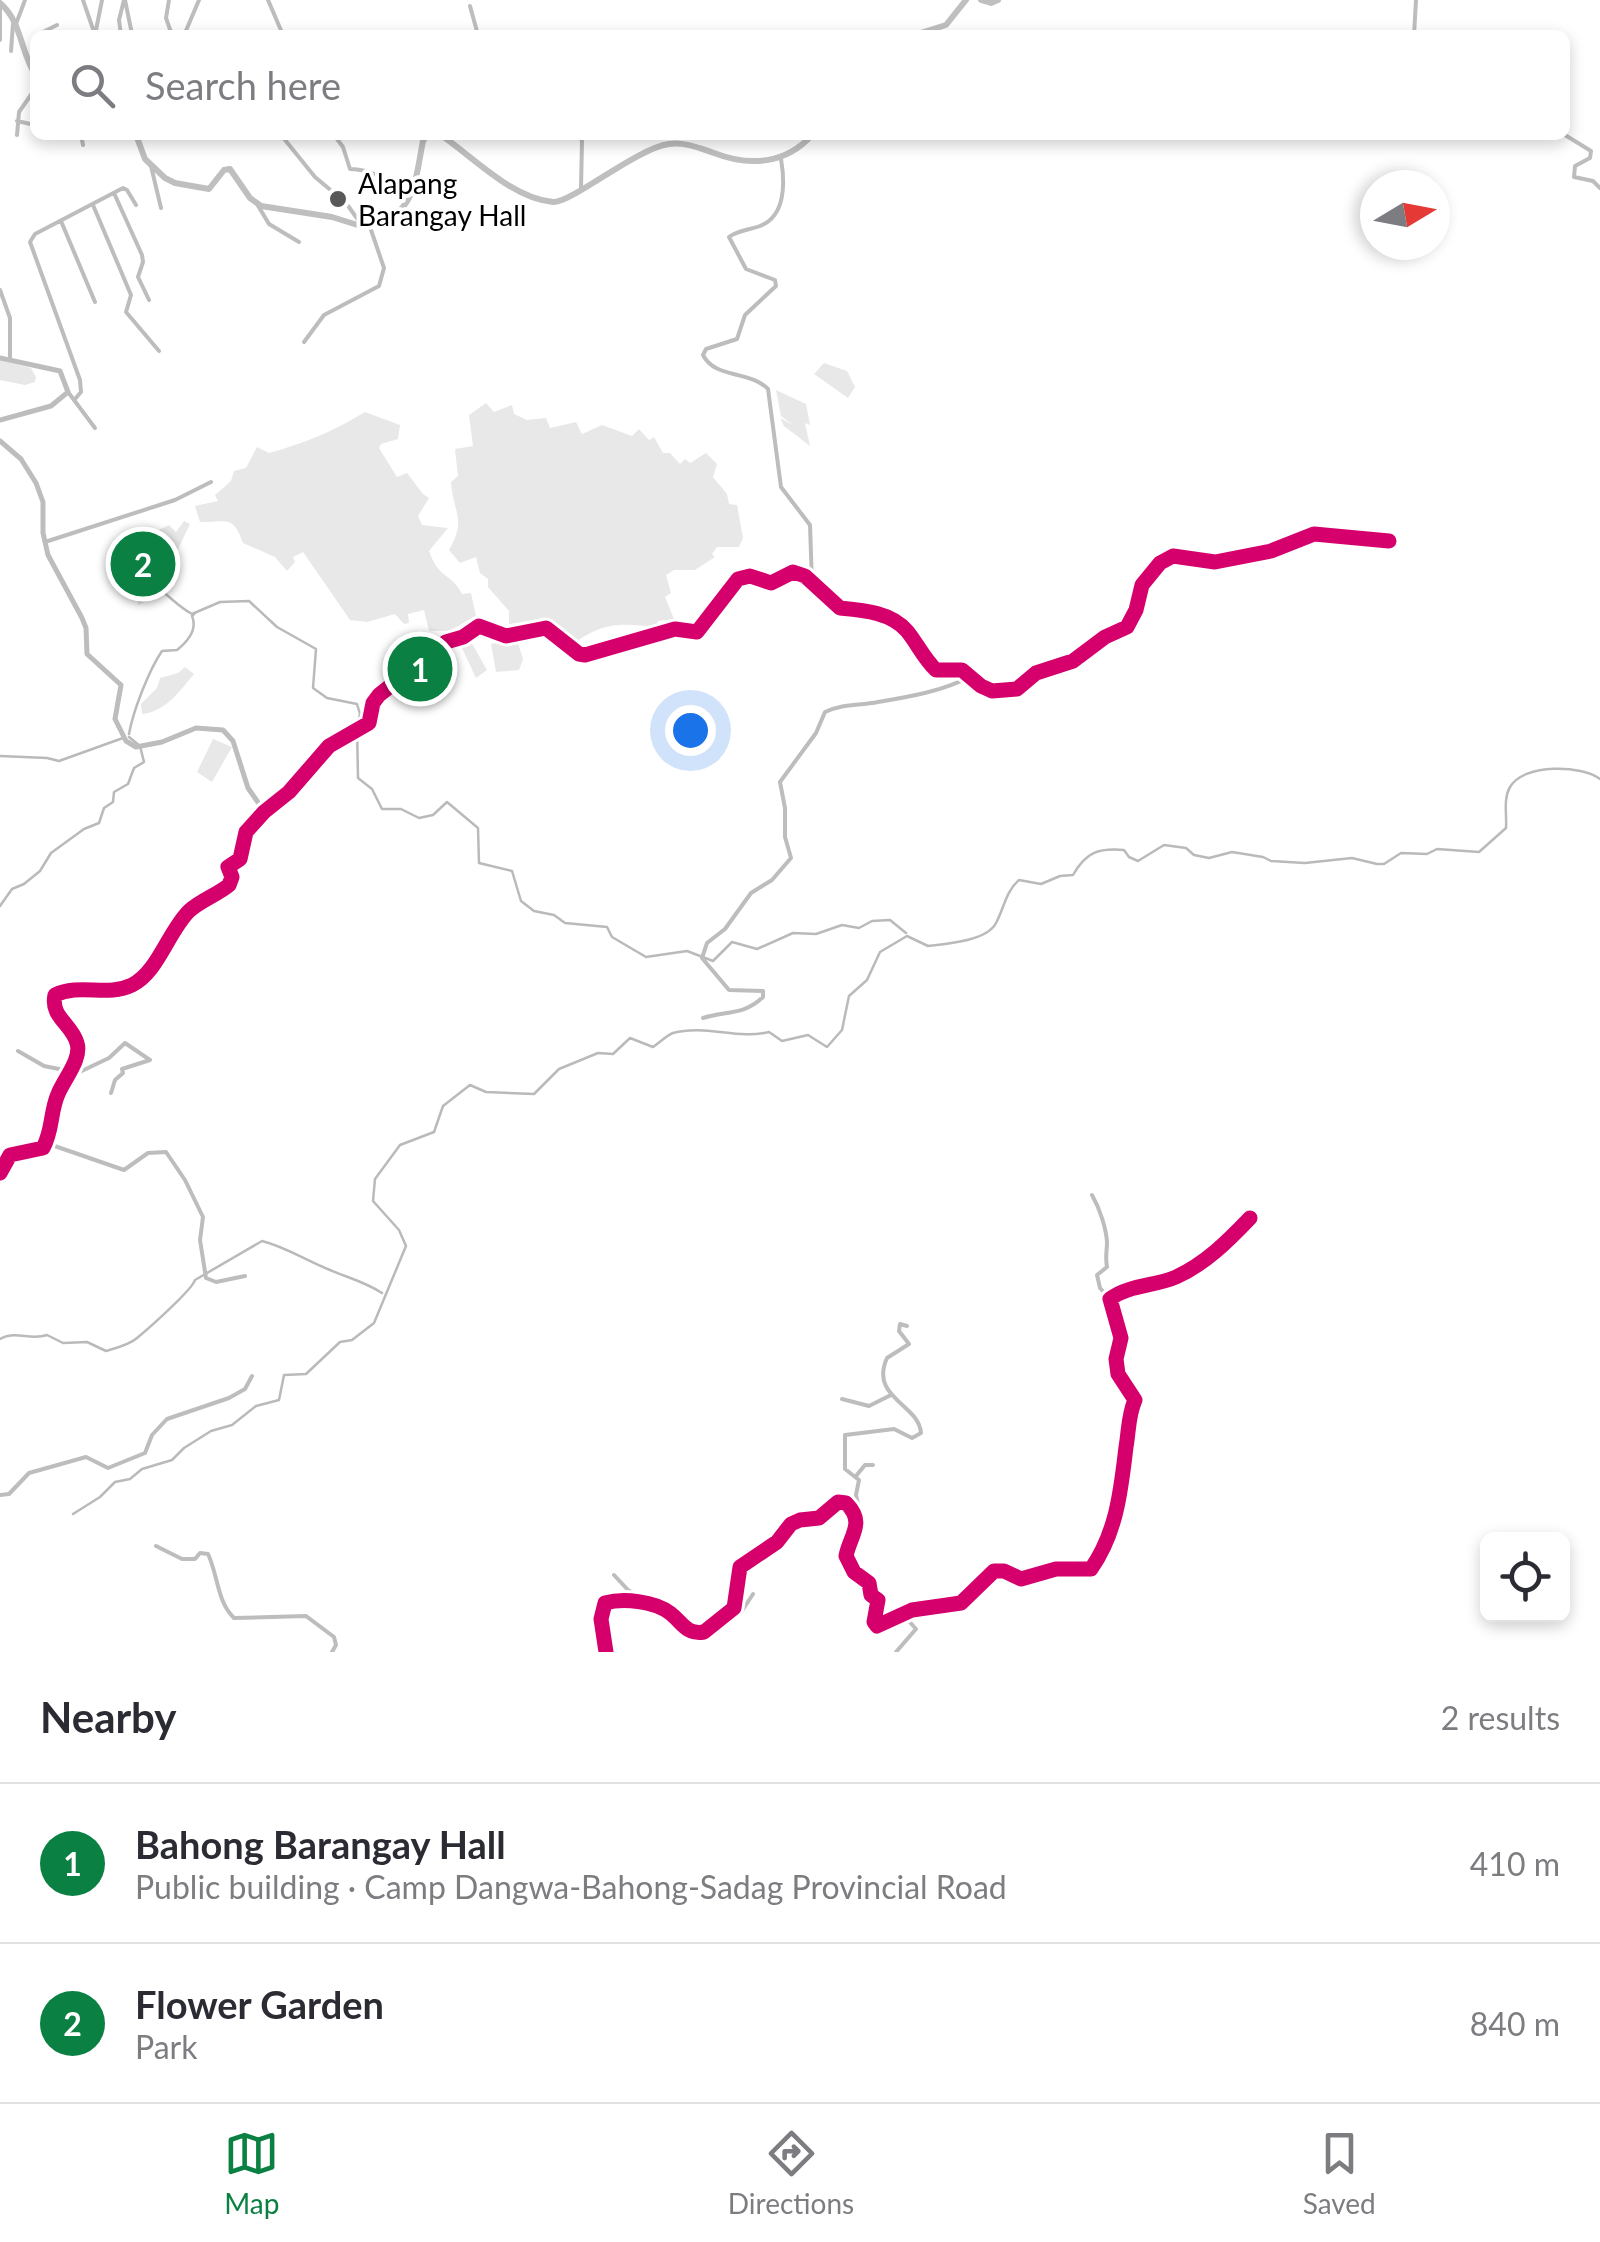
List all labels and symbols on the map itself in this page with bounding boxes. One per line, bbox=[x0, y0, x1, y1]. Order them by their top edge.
place label: Alapang Barangay Hall bbox=[358, 166, 526, 232]
north arrow bbox=[1360, 170, 1450, 260]
marker: Alapang Barangay Hall bbox=[327, 188, 349, 210]
pin: 2 bbox=[110, 526, 176, 602]
pin: 1 bbox=[388, 632, 452, 706]
your location bbox=[665, 705, 716, 756]

